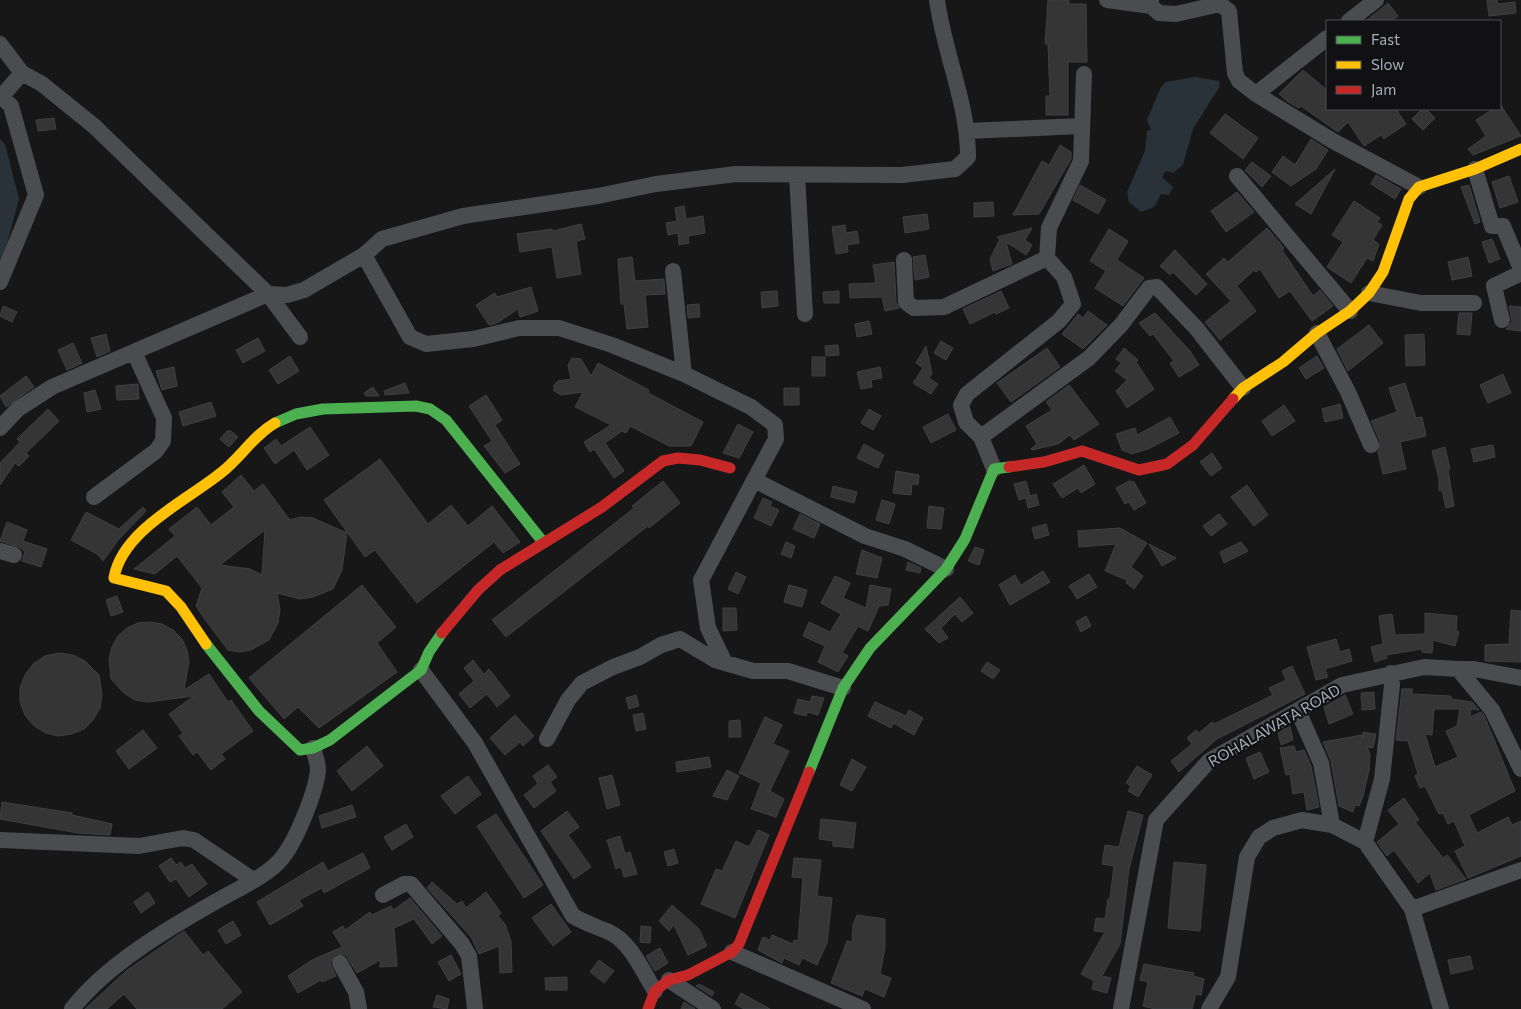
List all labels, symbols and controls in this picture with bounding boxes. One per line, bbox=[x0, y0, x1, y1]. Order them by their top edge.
legend bbox=[1326, 20, 1501, 110]
text: Fast bbox=[1371, 30, 1400, 48]
text: Slow bbox=[1371, 55, 1404, 73]
text: Jam bbox=[1371, 80, 1396, 98]
street label: ROHALAWATA ROAD bbox=[1205, 680, 1343, 770]

